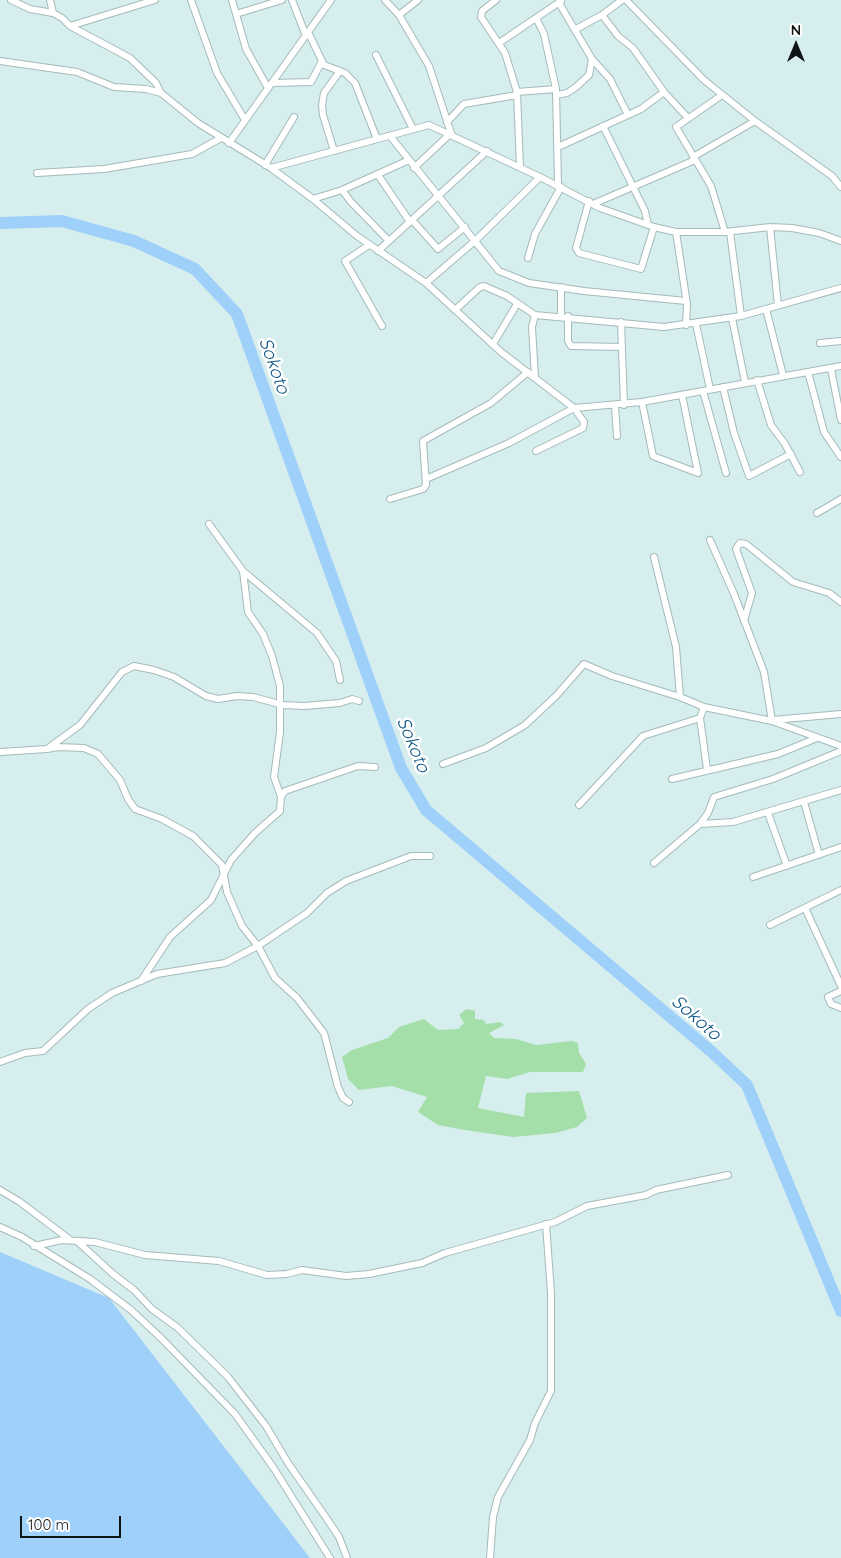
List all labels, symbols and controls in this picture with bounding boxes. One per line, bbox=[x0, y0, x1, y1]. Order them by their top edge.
north arrow bbox=[771, 20, 821, 70]
text: N bbox=[791, 21, 801, 39]
water label: Sokoto bbox=[254, 335, 294, 397]
water label: Sokoto bbox=[392, 714, 434, 776]
water label: Sokoto bbox=[667, 991, 725, 1045]
scale bar bbox=[22, 1506, 124, 1538]
text: 100 m bbox=[28, 1515, 69, 1534]

